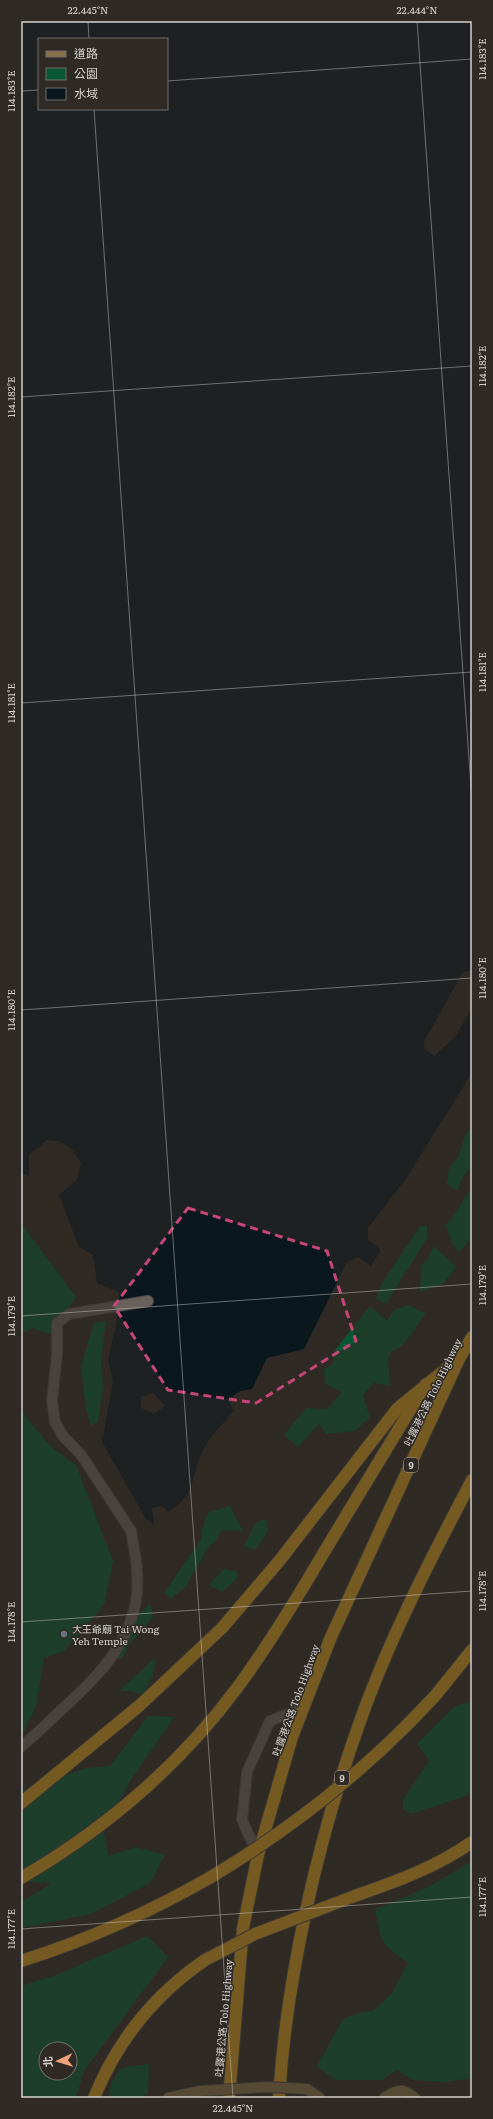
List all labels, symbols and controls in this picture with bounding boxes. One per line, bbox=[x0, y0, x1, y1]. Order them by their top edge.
text: 22.445°N bbox=[68, 2, 108, 17]
text: 22.444°N bbox=[396, 2, 438, 17]
legend bbox=[38, 38, 168, 110]
text: 114.183°E bbox=[474, 38, 489, 80]
text: 道路 bbox=[74, 44, 98, 62]
text: 公園 bbox=[74, 64, 98, 82]
text: 114.183°E bbox=[3, 70, 18, 112]
text: 水域 bbox=[74, 84, 98, 102]
text: 114.182°E bbox=[474, 346, 489, 386]
text: 114.182°E bbox=[3, 377, 18, 417]
text: 114.181°E bbox=[474, 652, 489, 692]
text: 114.181°E bbox=[3, 683, 18, 723]
text: 114.180°E bbox=[474, 957, 489, 999]
text: 114.180°E bbox=[3, 989, 18, 1031]
text: 114.179°E bbox=[474, 1265, 489, 1305]
text: 114.179°E bbox=[3, 1296, 18, 1336]
street label: 吐露港公路 Tolo Highway bbox=[399, 1335, 465, 1448]
road number: 9 bbox=[404, 1458, 418, 1472]
text: 114.178°E bbox=[474, 1571, 489, 1611]
text: 114.178°E bbox=[3, 1602, 18, 1642]
place label: 大王爺廟 Tai Wong Yeh Temple bbox=[72, 1621, 160, 1648]
marker: 大王爺廟 Tai Wong Yeh Temple bbox=[59, 1629, 69, 1639]
street label: 吐露港公路 Tolo Highway bbox=[268, 1642, 322, 1758]
road number: 9 bbox=[335, 1771, 349, 1785]
text: 114.177°E bbox=[474, 1877, 489, 1917]
text: 114.177°E bbox=[3, 1909, 18, 1949]
street label: 吐露港公路 Tolo Highway bbox=[210, 1958, 236, 2077]
north arrow bbox=[38, 2041, 78, 2081]
text: 北 bbox=[39, 2056, 55, 2068]
text: 22.445°N bbox=[213, 2100, 253, 2115]

